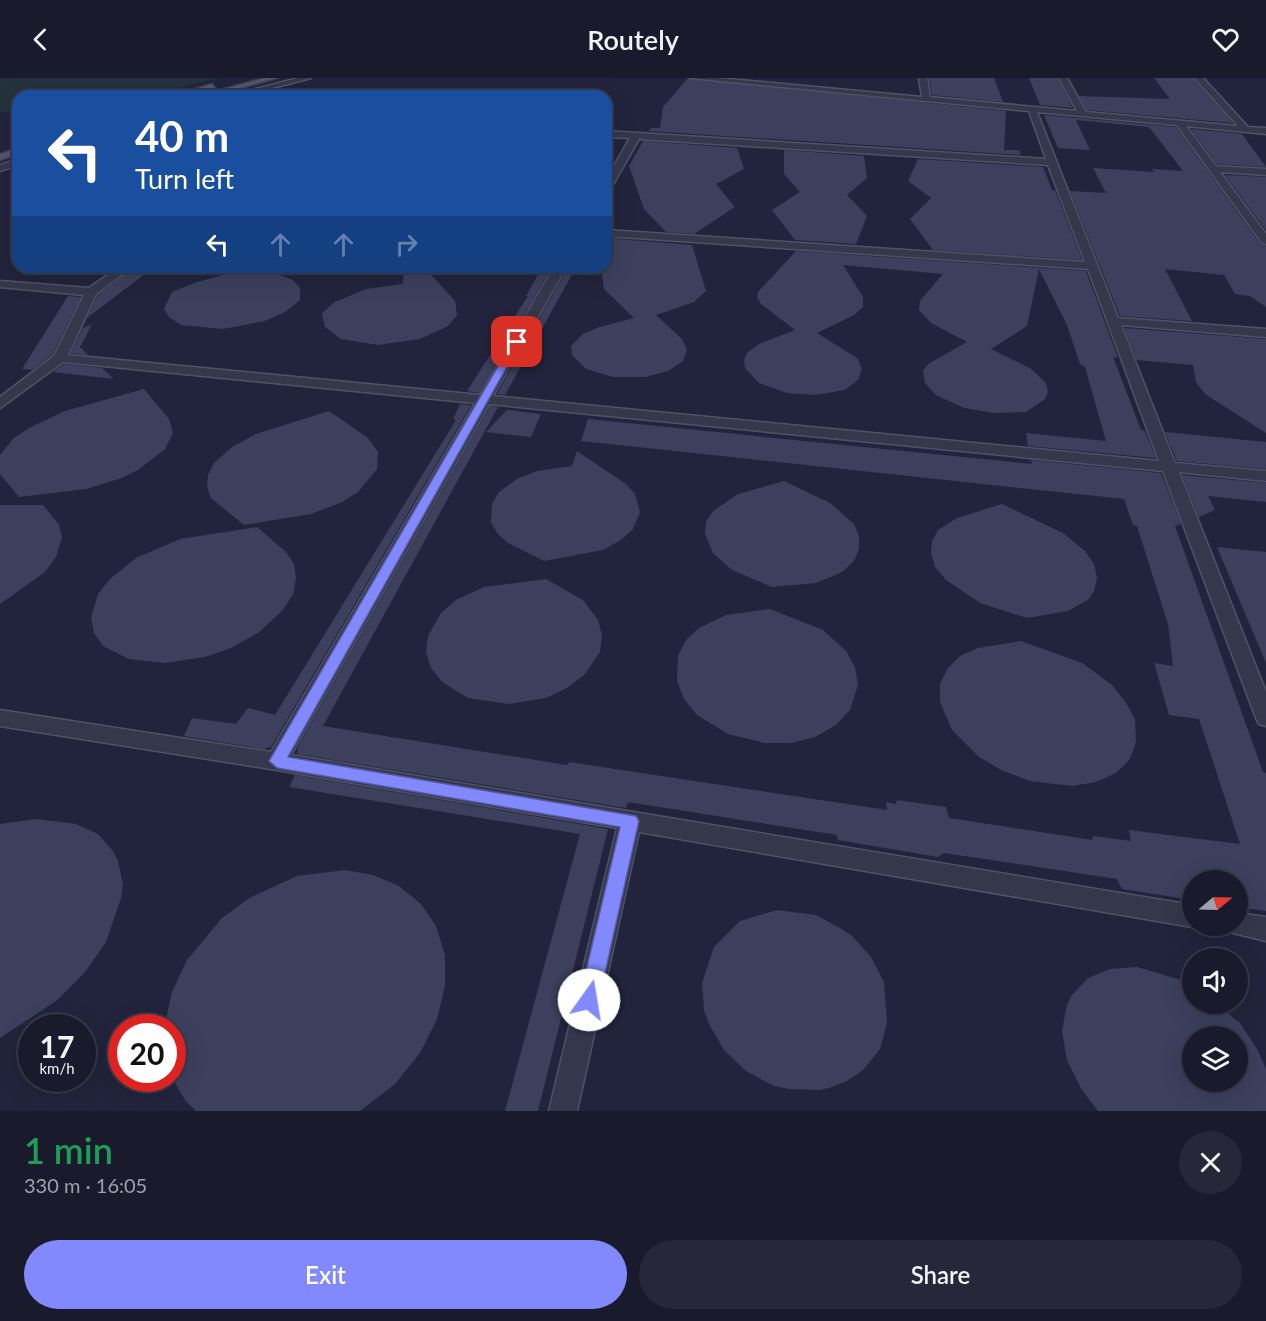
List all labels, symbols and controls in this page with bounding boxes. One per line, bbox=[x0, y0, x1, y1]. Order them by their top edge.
icon: back bbox=[24, 23, 57, 56]
text: Routely bbox=[587, 23, 679, 56]
icon: heart bbox=[1209, 23, 1242, 56]
text: 40 m bbox=[135, 111, 229, 161]
icon: left bbox=[36, 114, 114, 192]
text: Turn left bbox=[135, 162, 234, 195]
icon: left bbox=[201, 228, 234, 261]
icon: ahead bbox=[264, 228, 297, 261]
icon: ahead bbox=[327, 228, 360, 261]
icon: right bbox=[390, 228, 423, 261]
pin bbox=[491, 316, 542, 367]
icon: arrive bbox=[500, 325, 533, 358]
north arrow bbox=[1182, 870, 1248, 936]
map controls bbox=[1182, 870, 1248, 1092]
button: sound bbox=[1182, 948, 1248, 1014]
position arrow bbox=[557, 968, 621, 1032]
speed limit sign: 20 bbox=[108, 1014, 186, 1092]
button: layers bbox=[1182, 1026, 1248, 1092]
text: 17 bbox=[40, 1028, 74, 1064]
text: km/h bbox=[39, 1059, 75, 1077]
text: 1 min bbox=[24, 1128, 113, 1172]
button: close bbox=[1179, 1131, 1242, 1194]
text: 330 m · 16:05 bbox=[24, 1173, 147, 1197]
button: Exit bbox=[24, 1240, 627, 1309]
button: Share bbox=[639, 1240, 1242, 1309]

